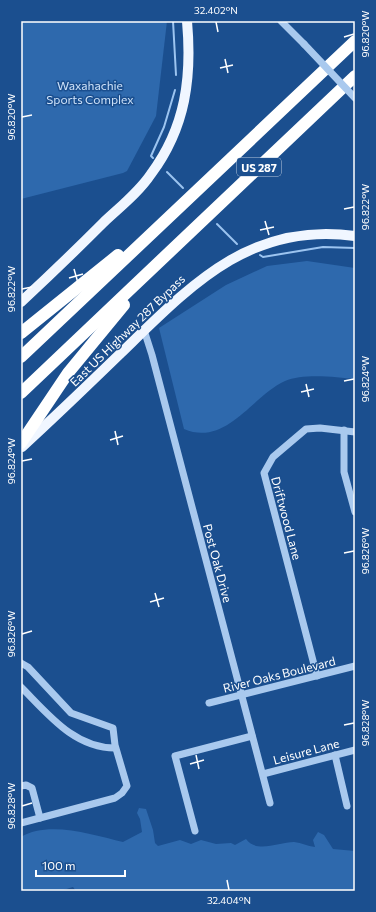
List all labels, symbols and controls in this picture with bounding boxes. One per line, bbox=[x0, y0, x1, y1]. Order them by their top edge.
text: 32.402°N bbox=[194, 4, 238, 16]
text: 96.820°W bbox=[359, 10, 371, 58]
park label: Waxahachie Sports Complex bbox=[46, 78, 134, 106]
text: 96.820°W bbox=[5, 93, 17, 141]
road number: US 287 bbox=[237, 158, 281, 176]
text: 96.822°W bbox=[359, 184, 371, 230]
text: 96.822°W bbox=[5, 266, 17, 312]
street label: East US Highway 287 Bypass bbox=[67, 271, 187, 389]
text: 96.824°W bbox=[359, 356, 371, 402]
text: 96.824°W bbox=[5, 438, 17, 484]
street label: Driftwood Lane bbox=[269, 475, 305, 561]
street label: Post Oak Drive bbox=[201, 522, 235, 604]
text: 96.826°W bbox=[359, 528, 371, 574]
text: 96.826°W bbox=[5, 611, 17, 657]
street label: River Oaks Boulevard bbox=[221, 653, 337, 695]
text: 96.828°W bbox=[359, 700, 371, 746]
street label: Leisure Lane bbox=[271, 735, 341, 767]
text: 96.828°W bbox=[5, 783, 17, 829]
scale bar bbox=[36, 852, 125, 878]
text: 100 m bbox=[42, 858, 76, 872]
text: 32.404°N bbox=[207, 894, 251, 906]

